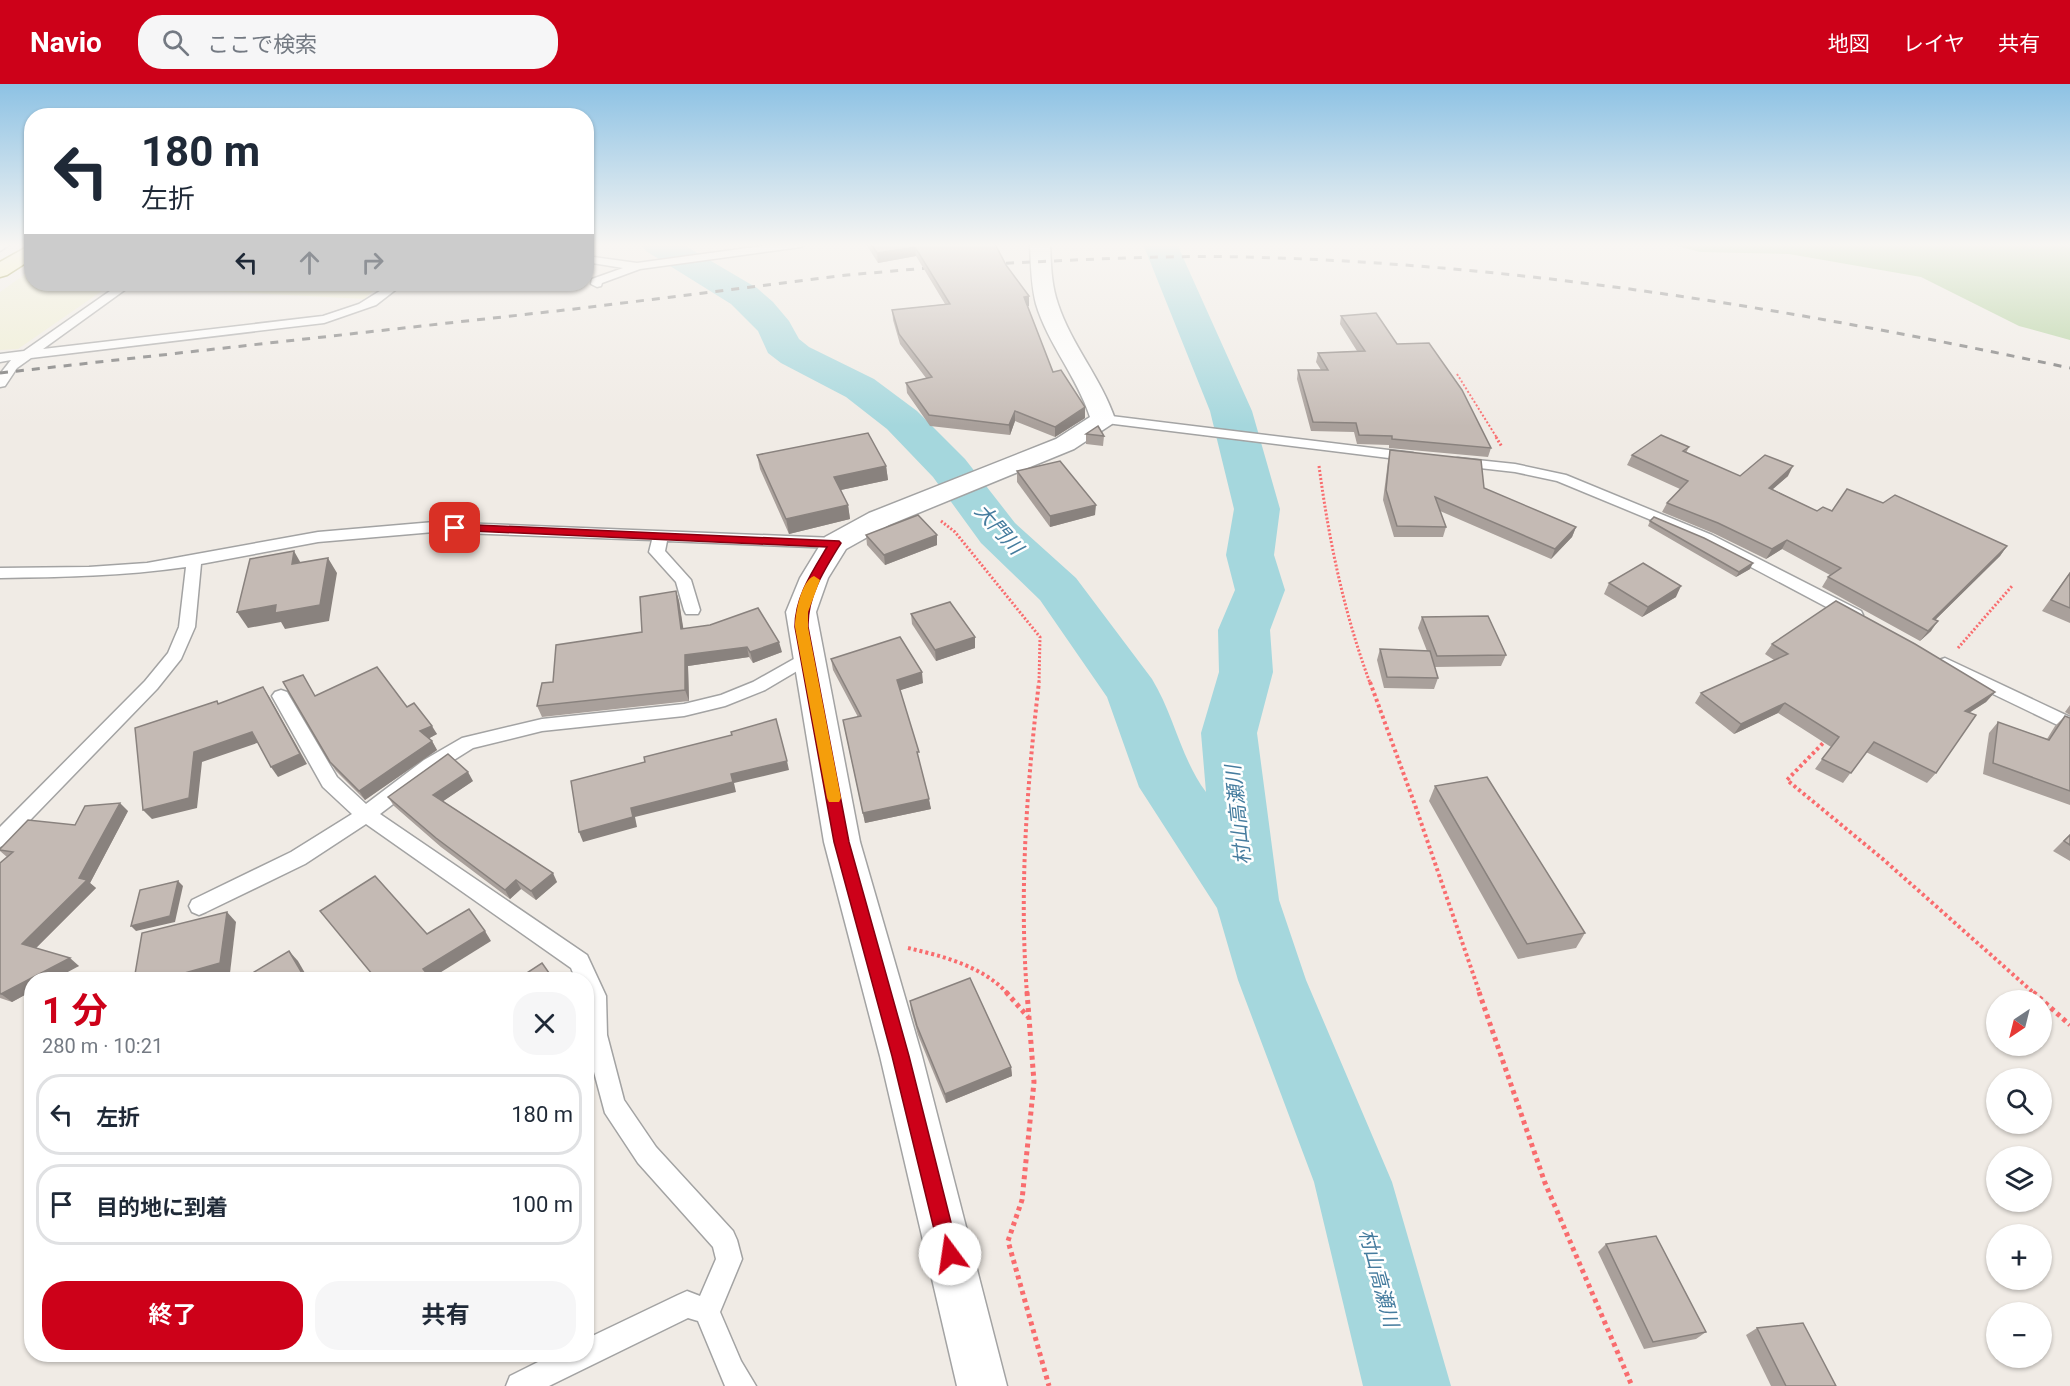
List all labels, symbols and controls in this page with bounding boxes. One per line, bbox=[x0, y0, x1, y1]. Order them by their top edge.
search box bbox=[138, 15, 558, 69]
text: Navio bbox=[30, 26, 102, 59]
icon: search bbox=[159, 26, 192, 59]
text: ここで検索 bbox=[207, 32, 317, 57]
text: 地図 bbox=[1828, 32, 1870, 56]
text: レイヤ bbox=[1903, 32, 1965, 56]
text: 共有 bbox=[1998, 32, 2040, 56]
text: 180 m bbox=[141, 127, 260, 176]
icon: left bbox=[42, 132, 120, 210]
text: 左折 bbox=[141, 183, 195, 215]
icon: left bbox=[230, 246, 263, 279]
icon: ahead bbox=[293, 246, 326, 279]
icon: right bbox=[356, 246, 389, 279]
water label: 大門川 bbox=[970, 499, 1029, 561]
pin bbox=[429, 502, 480, 553]
icon: arrive bbox=[438, 511, 471, 544]
water label: 村山高瀬川 bbox=[1221, 762, 1255, 866]
text: 1 分 bbox=[42, 990, 108, 1032]
north arrow bbox=[1986, 990, 2052, 1056]
map controls bbox=[1986, 990, 2052, 1368]
button: close bbox=[513, 992, 576, 1055]
text: 280 m · 10:21 bbox=[42, 1034, 163, 1058]
button: search bbox=[1986, 1068, 2052, 1134]
icon: left bbox=[45, 1098, 78, 1131]
text: 180 m bbox=[511, 1102, 573, 1127]
text: 左折 bbox=[96, 1105, 140, 1130]
button: layers bbox=[1986, 1146, 2052, 1212]
icon: arrive bbox=[45, 1188, 78, 1221]
text: 100 m bbox=[511, 1192, 573, 1217]
text: 目的地に到着 bbox=[96, 1195, 228, 1220]
position arrow bbox=[918, 1222, 982, 1286]
button: + bbox=[1986, 1224, 2052, 1290]
water label: 村山高瀬川 bbox=[1354, 1227, 1404, 1331]
button: 終了 bbox=[42, 1281, 303, 1350]
button: 共有 bbox=[315, 1281, 576, 1350]
button: − bbox=[1986, 1302, 2052, 1368]

